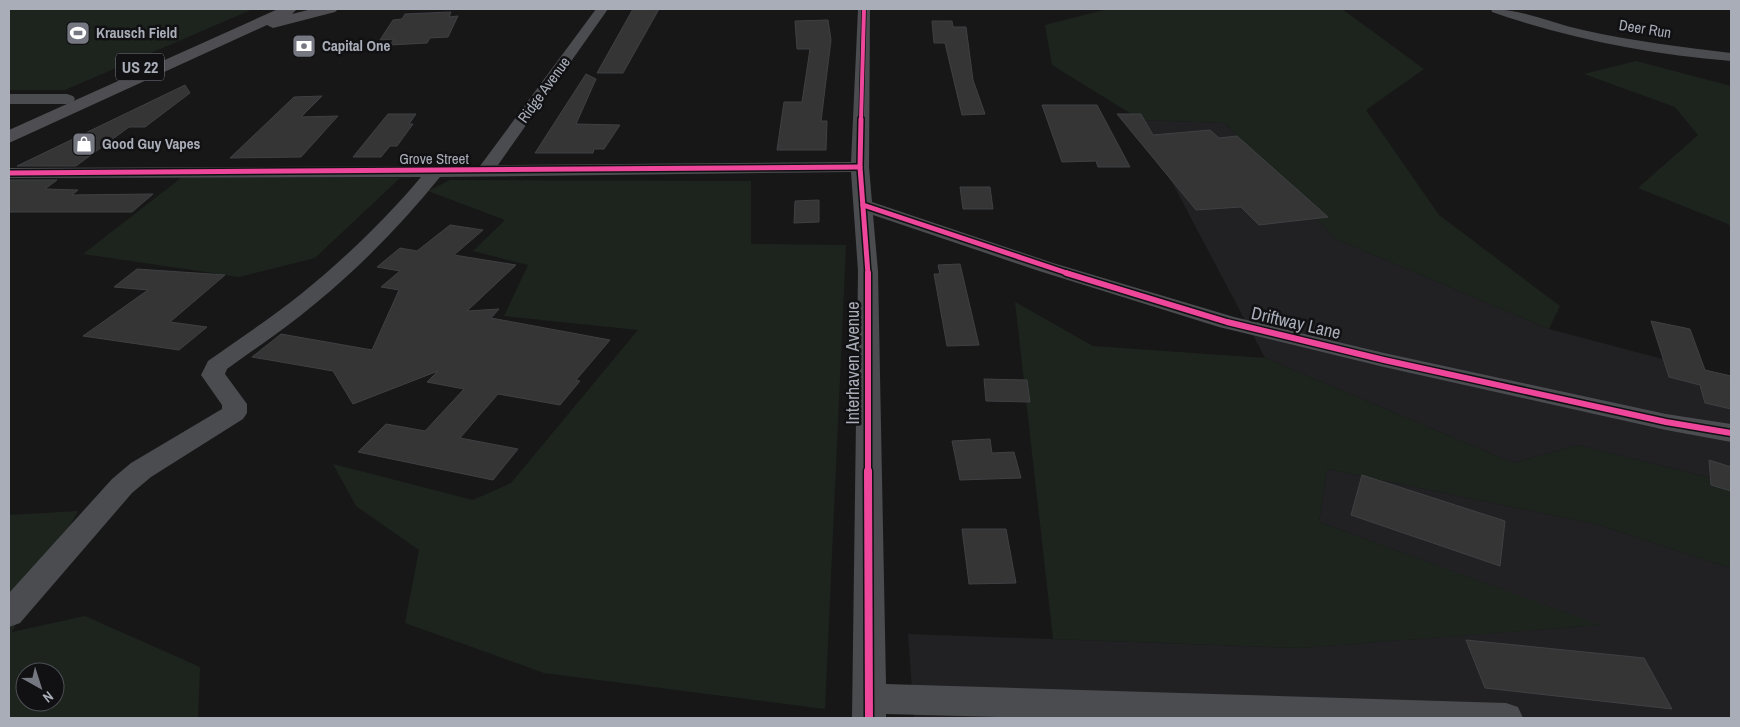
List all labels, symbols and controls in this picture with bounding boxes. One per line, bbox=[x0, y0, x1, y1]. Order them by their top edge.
street label: Deer Run bbox=[1617, 14, 1673, 43]
sports icon: Krausch Field bbox=[65, 20, 91, 46]
place label: Krausch Field bbox=[96, 22, 177, 43]
bank icon: Capital One bbox=[291, 33, 317, 59]
place label: Capital One bbox=[322, 35, 391, 56]
street label: Ridge Avenue bbox=[512, 52, 575, 127]
road number: US 22 bbox=[116, 54, 164, 80]
shop icon: Good Guy Vapes bbox=[71, 131, 97, 157]
place label: Good Guy Vapes bbox=[102, 133, 201, 154]
street label: Grove Street bbox=[399, 148, 469, 169]
street label: Driftway Lane bbox=[1249, 300, 1343, 345]
street label: Interhaven Avenue bbox=[840, 302, 865, 424]
north arrow bbox=[15, 662, 65, 712]
text: N bbox=[39, 687, 57, 707]

